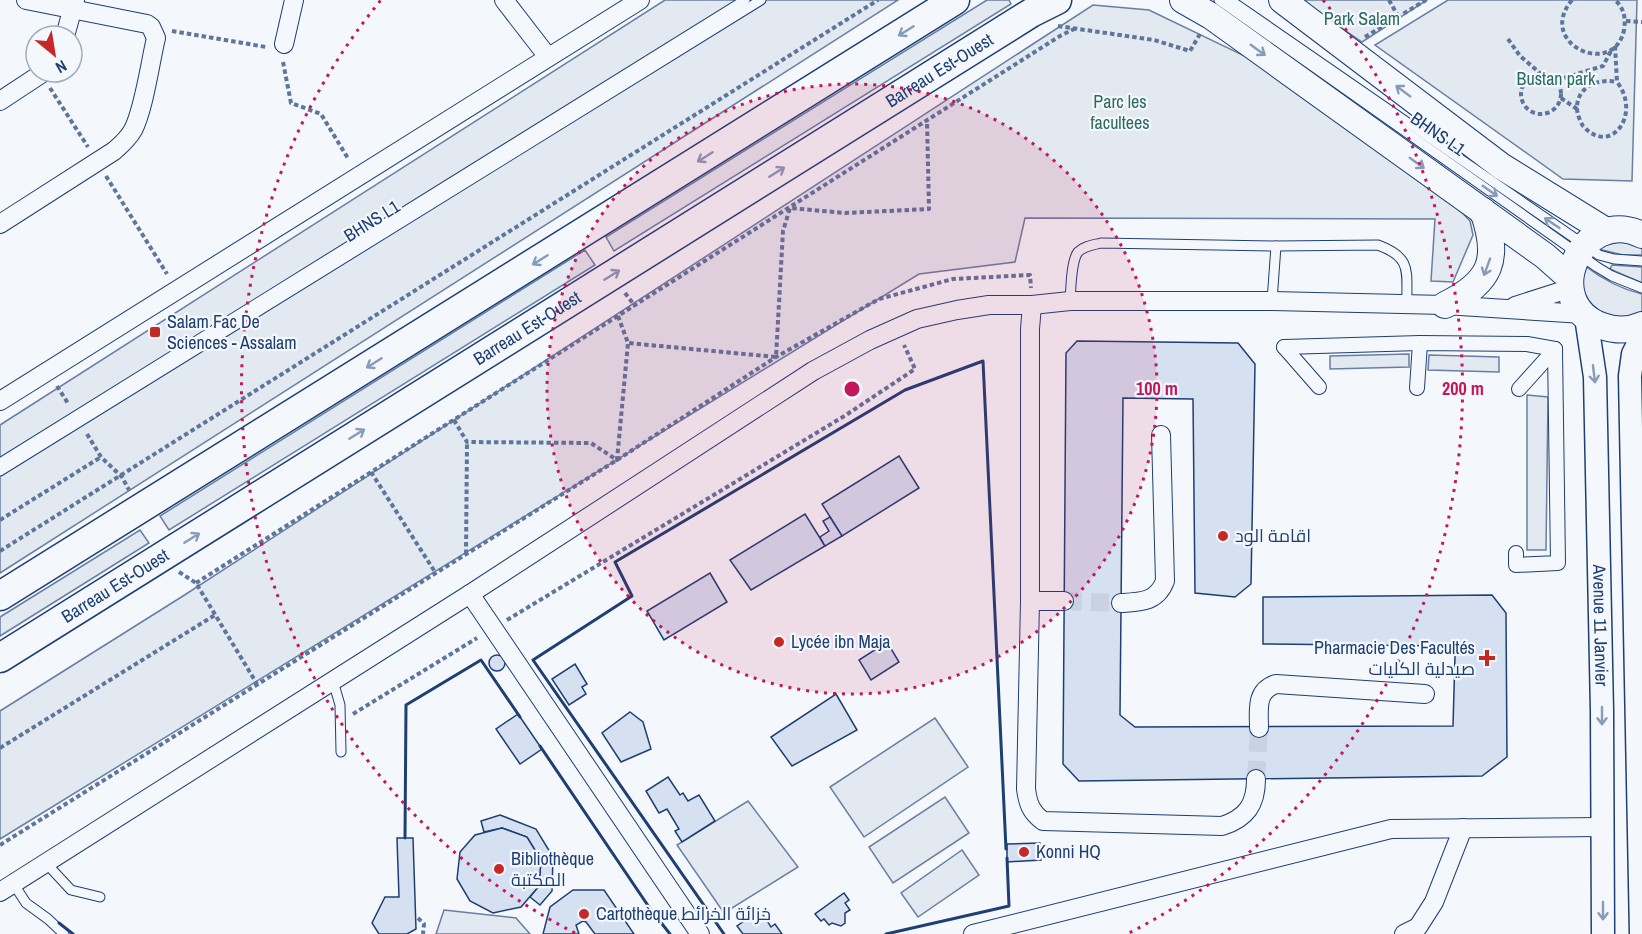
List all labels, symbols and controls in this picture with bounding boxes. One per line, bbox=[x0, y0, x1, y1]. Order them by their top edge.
park label: Park Salam bbox=[1324, 6, 1400, 31]
north arrow bbox=[24, 24, 84, 84]
one-way arrow bbox=[898, 25, 915, 37]
street label: Barreau Est-Ouest bbox=[881, 27, 998, 113]
one-way arrow bbox=[1250, 44, 1266, 56]
text: N bbox=[52, 55, 71, 79]
park label: Bustan park bbox=[1517, 66, 1596, 91]
one-way arrow bbox=[1395, 85, 1411, 98]
park label: Parc les facultees bbox=[1090, 89, 1150, 135]
street label: BHNS L1 bbox=[1406, 106, 1471, 162]
one-way arrow bbox=[697, 151, 714, 163]
one-way arrow bbox=[1408, 157, 1425, 169]
one-way arrow bbox=[768, 165, 785, 177]
one-way arrow bbox=[1481, 184, 1497, 197]
street label: BHNS L1 bbox=[339, 193, 405, 247]
one-way arrow bbox=[1545, 217, 1561, 229]
one-way arrow bbox=[532, 255, 549, 267]
one-way arrow bbox=[1480, 257, 1491, 276]
one-way arrow bbox=[603, 269, 620, 281]
street label: Barreau Est-Ouest bbox=[469, 285, 586, 371]
place label: Salam Fac De Sciences - Assalam bbox=[167, 309, 297, 355]
marker: Salam Fac De Sciences - Assalam bbox=[148, 325, 162, 339]
one-way arrow bbox=[366, 358, 383, 370]
one-way arrow bbox=[1589, 364, 1600, 384]
text: 100 m bbox=[1136, 376, 1178, 401]
text: 200 m bbox=[1442, 376, 1484, 401]
centre of rings bbox=[842, 379, 862, 399]
one-way arrow bbox=[349, 428, 366, 441]
place label: اقامة الود bbox=[1235, 523, 1311, 548]
marker: اقامة الود bbox=[1216, 529, 1230, 543]
one-way arrow bbox=[183, 531, 200, 543]
street label: Barreau Est-Ouest bbox=[57, 542, 174, 628]
street label: Avenue 11 Janvier bbox=[1587, 563, 1614, 687]
place label: Lycée ibn Maja bbox=[791, 629, 891, 654]
marker: Lycée ibn Maja bbox=[772, 635, 786, 649]
place label: Pharmacie Des Facultés صيدلية الكليات bbox=[1314, 635, 1475, 681]
marker: Pharmacie Des Facultés صيدلية الكليات bbox=[1480, 651, 1494, 665]
one-way arrow bbox=[1596, 706, 1608, 726]
place label: Konni HQ bbox=[1036, 839, 1101, 864]
marker: Konni HQ bbox=[1017, 845, 1031, 859]
place label: Bibliothèque المكتبة bbox=[511, 846, 594, 892]
marker: Bibliothèque المكتبة bbox=[492, 862, 506, 876]
place label: Cartothèque خزائة الخرائط bbox=[596, 901, 771, 926]
one-way arrow bbox=[1597, 901, 1609, 921]
marker: Cartothèque خزائة الخرائط bbox=[577, 907, 591, 921]

